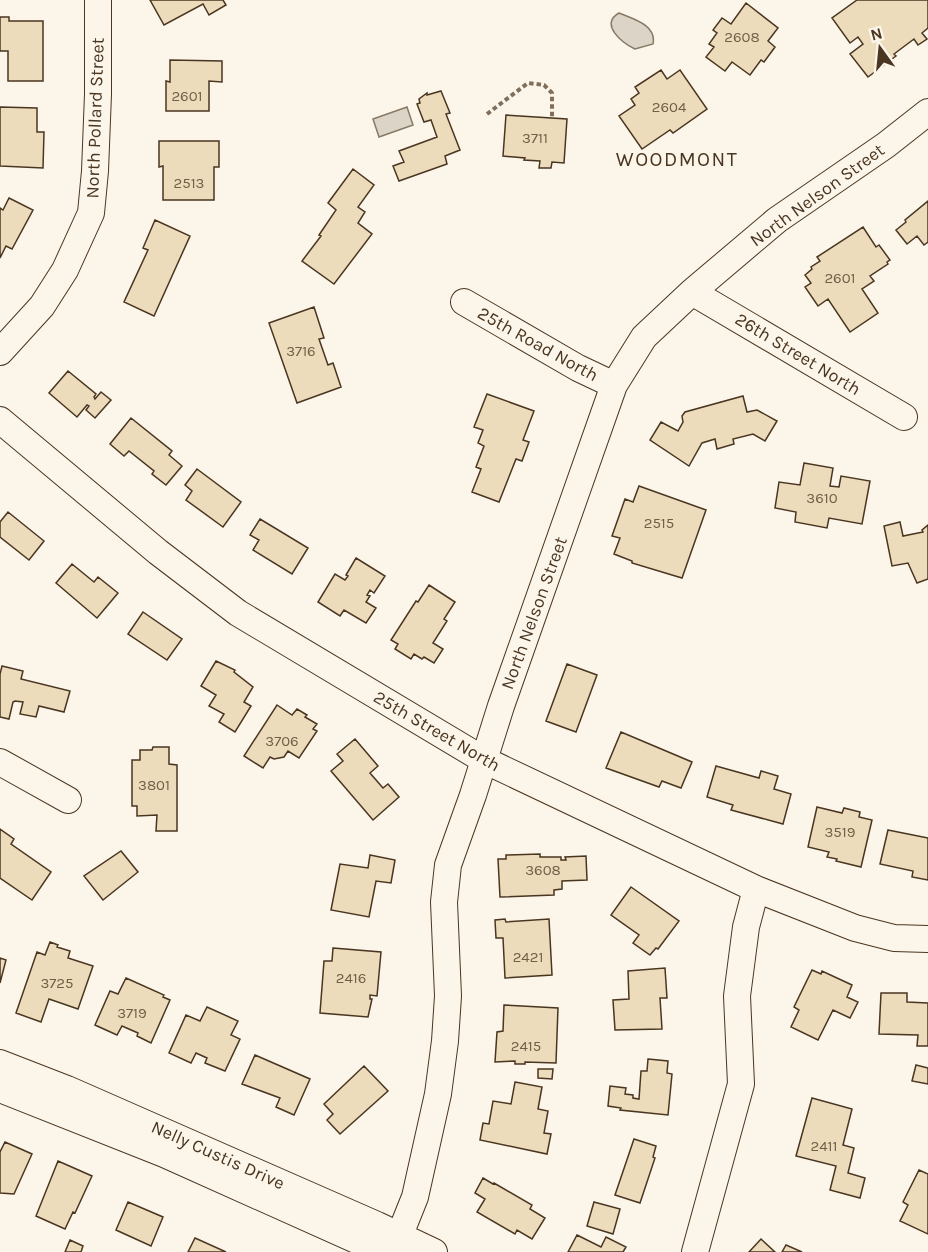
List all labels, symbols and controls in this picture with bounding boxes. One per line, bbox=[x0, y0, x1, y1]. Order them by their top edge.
north arrow bbox=[850, 18, 910, 78]
text: N bbox=[868, 23, 884, 45]
house number: 2608 bbox=[724, 28, 760, 46]
street label: North Pollard Street bbox=[81, 37, 109, 199]
house number: 2601 bbox=[171, 87, 203, 105]
house number: 2604 bbox=[652, 98, 687, 116]
house number: 3711 bbox=[522, 129, 548, 147]
street label: North Nelson Street bbox=[745, 139, 889, 251]
district label: WOODMONT bbox=[616, 148, 738, 171]
house number: 2513 bbox=[174, 174, 204, 192]
house number: 2601 bbox=[824, 269, 856, 287]
street label: 25th Road North bbox=[474, 302, 602, 386]
street label: 26th Street North bbox=[731, 308, 865, 400]
house number: 3716 bbox=[286, 342, 316, 360]
house number: 3610 bbox=[806, 489, 838, 507]
house number: 2515 bbox=[644, 514, 674, 532]
street label: North Nelson Street bbox=[496, 533, 572, 692]
street label: 25th Street North bbox=[370, 686, 504, 776]
house number: 3706 bbox=[265, 732, 299, 750]
house number: 3801 bbox=[138, 776, 170, 794]
house number: 3519 bbox=[825, 823, 855, 841]
house number: 3608 bbox=[525, 861, 561, 879]
house number: 2421 bbox=[513, 948, 543, 966]
house number: 2416 bbox=[336, 969, 366, 987]
house number: 3725 bbox=[40, 974, 74, 992]
house number: 3719 bbox=[117, 1004, 147, 1022]
house number: 2415 bbox=[511, 1037, 541, 1055]
street label: Nelly Custis Drive bbox=[148, 1116, 288, 1194]
house number: 2411 bbox=[811, 1137, 838, 1155]

